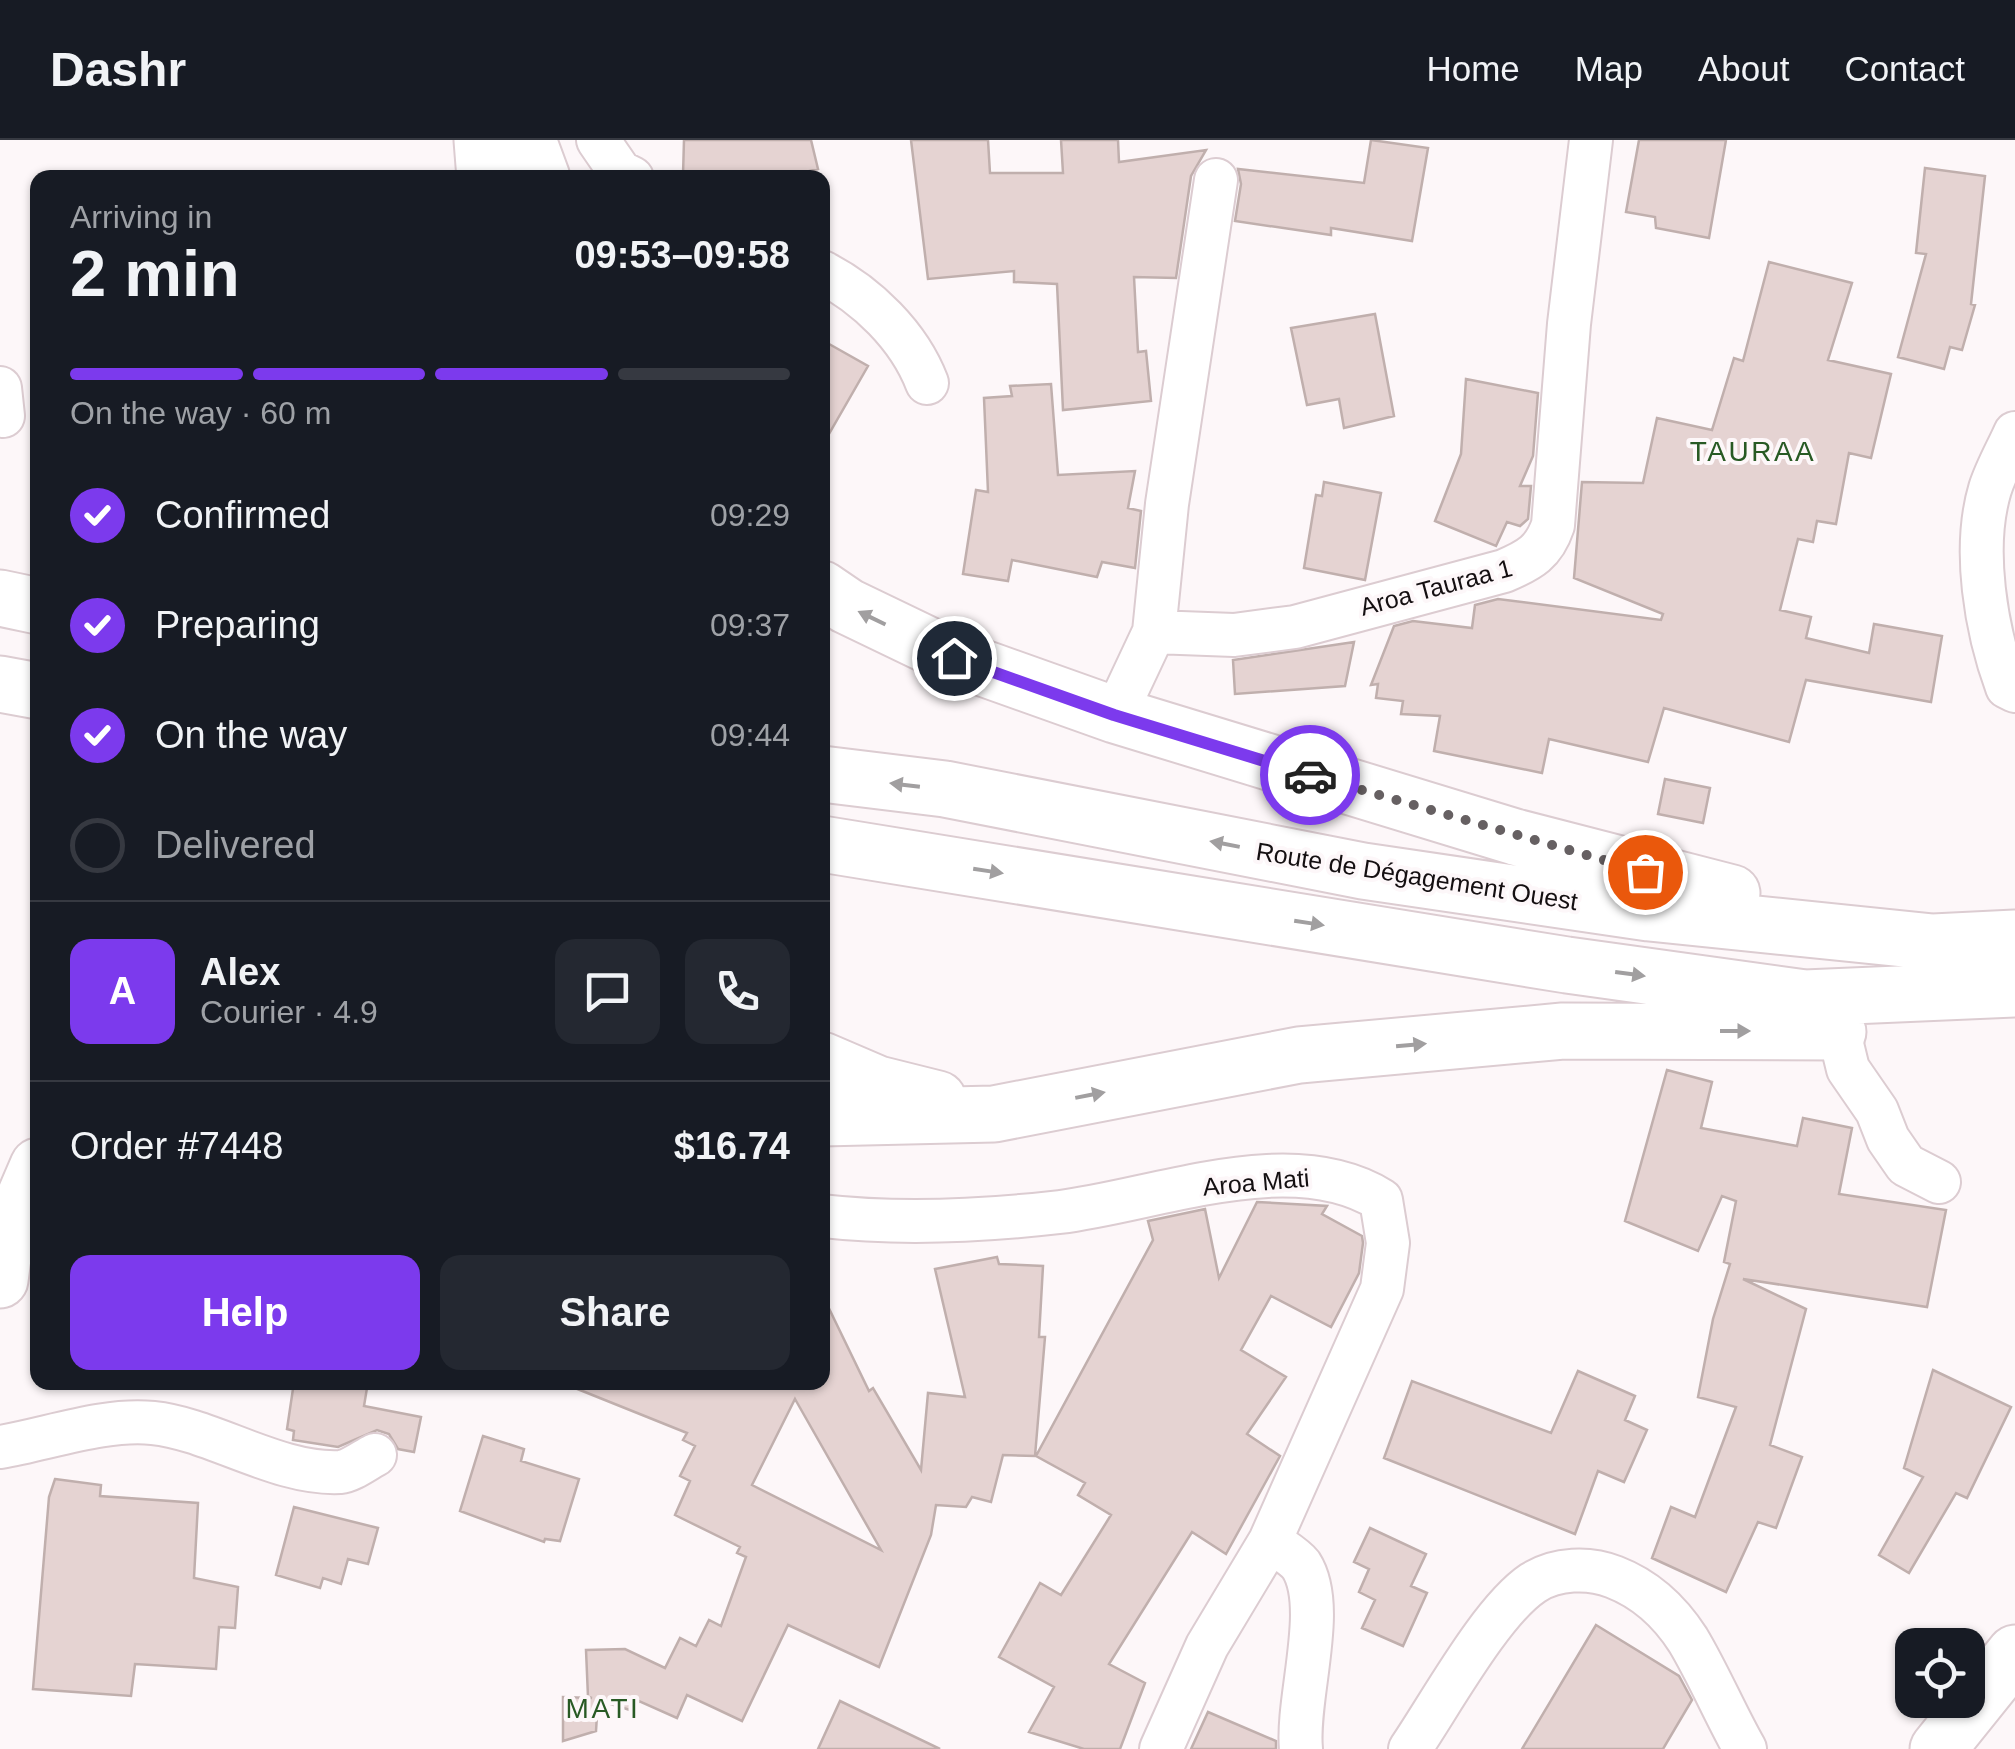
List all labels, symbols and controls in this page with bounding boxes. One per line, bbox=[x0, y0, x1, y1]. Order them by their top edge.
text: Dashr bbox=[50, 43, 186, 96]
text: Home bbox=[1426, 49, 1520, 88]
text: Map bbox=[1575, 49, 1643, 88]
text: About bbox=[1698, 49, 1789, 88]
text: Contact bbox=[1844, 49, 1965, 88]
text: Arriving in bbox=[70, 199, 212, 235]
text: 09:53–09:58 bbox=[574, 234, 790, 276]
text: 2 min bbox=[70, 237, 240, 310]
text: On the way · 60 m bbox=[70, 395, 331, 431]
district label: TAURAA bbox=[1690, 436, 1816, 467]
icon: check bbox=[70, 488, 125, 543]
text: Confirmed bbox=[155, 494, 330, 536]
text: 09:29 bbox=[710, 497, 790, 533]
street label: Aroa Tauraa 1 bbox=[1357, 553, 1515, 621]
icon: check bbox=[70, 598, 125, 653]
text: Preparing bbox=[155, 604, 320, 646]
text: 09:37 bbox=[710, 607, 790, 643]
one-way arrow bbox=[857, 609, 886, 626]
pin bbox=[912, 616, 997, 701]
icon: home bbox=[927, 631, 982, 686]
icon: check bbox=[70, 708, 125, 763]
text: On the way bbox=[155, 714, 347, 756]
text: 09:44 bbox=[710, 717, 790, 753]
courier bbox=[1260, 725, 1360, 825]
icon: car bbox=[1283, 748, 1338, 803]
one-way arrow bbox=[889, 776, 921, 792]
text: Delivered bbox=[155, 824, 316, 866]
pin bbox=[1603, 830, 1688, 915]
one-way arrow bbox=[1209, 835, 1240, 851]
street label: Route de Dégagement Ouest bbox=[1254, 837, 1580, 915]
icon: bag bbox=[1618, 845, 1673, 900]
one-way arrow bbox=[973, 864, 1004, 879]
one-way arrow bbox=[1293, 916, 1325, 931]
button: chat bbox=[555, 939, 660, 1044]
button: phone bbox=[685, 939, 790, 1044]
text: Alex bbox=[200, 951, 280, 993]
one-way arrow bbox=[1614, 966, 1646, 982]
text: A bbox=[109, 970, 136, 1012]
text: Courier · 4.9 bbox=[200, 994, 378, 1030]
one-way arrow bbox=[1720, 1023, 1752, 1039]
one-way arrow bbox=[1395, 1036, 1427, 1052]
one-way arrow bbox=[1075, 1087, 1106, 1103]
text: Order #7448 bbox=[70, 1125, 283, 1167]
text: $16.74 bbox=[674, 1125, 790, 1167]
street label: Aroa Mati bbox=[1201, 1163, 1311, 1201]
button: Help bbox=[70, 1255, 420, 1370]
button: Share bbox=[440, 1255, 790, 1370]
map controls bbox=[1895, 1628, 1985, 1718]
button: locate bbox=[1895, 1628, 1985, 1718]
district label: MATI bbox=[566, 1693, 640, 1724]

